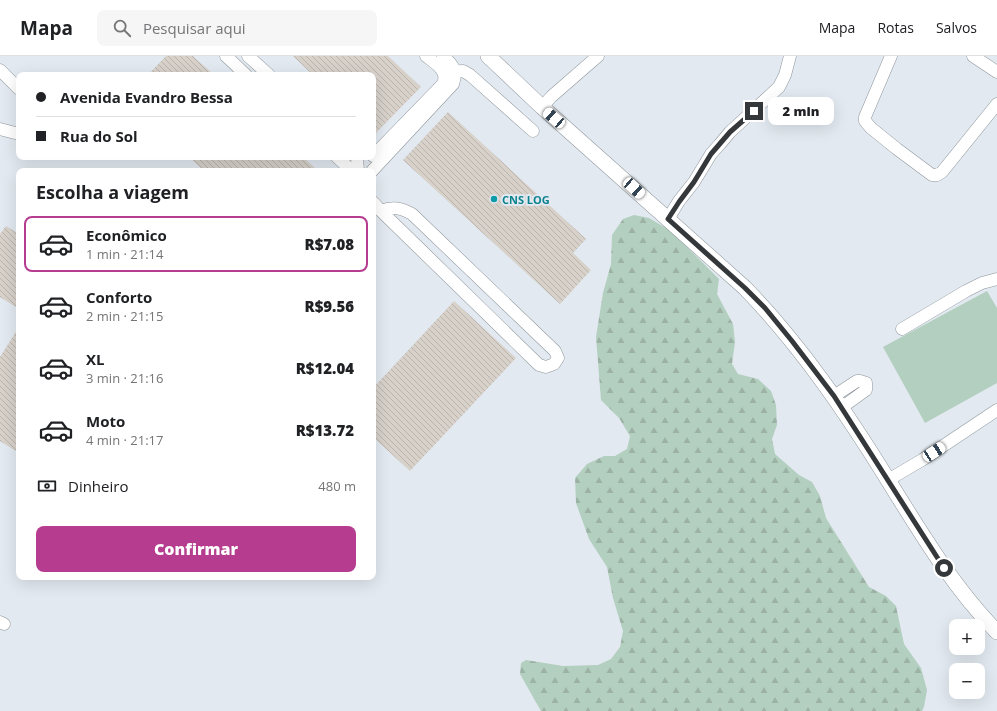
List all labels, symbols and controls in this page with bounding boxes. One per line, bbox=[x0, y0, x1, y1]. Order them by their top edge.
search box bbox=[97, 10, 377, 46]
text: Mapa bbox=[20, 15, 73, 41]
icon: search bbox=[111, 17, 133, 39]
text: Pesquisar aqui bbox=[143, 18, 246, 38]
text: Mapa bbox=[819, 18, 855, 37]
text: Rotas bbox=[877, 18, 914, 37]
text: Salvos bbox=[936, 18, 977, 37]
text: Avenida Evandro Bessa bbox=[60, 87, 233, 107]
callout: 2 min bbox=[768, 97, 834, 125]
route end bbox=[745, 102, 763, 120]
text: 2 min bbox=[783, 102, 819, 120]
car bbox=[541, 106, 567, 130]
text: Rua do Sol bbox=[60, 126, 138, 146]
car bbox=[621, 176, 647, 200]
text: Escolha a viagem bbox=[36, 180, 189, 204]
place label: CNS LOG bbox=[502, 192, 550, 207]
marker: CNS LOG bbox=[489, 194, 499, 204]
text: Econômico bbox=[86, 225, 167, 245]
icon: car bbox=[38, 226, 74, 262]
text: R$7.08 bbox=[304, 234, 354, 254]
text: 1 min · 21:14 bbox=[86, 245, 163, 263]
text: Conforto bbox=[86, 287, 152, 307]
icon: car bbox=[38, 288, 74, 324]
text: R$9.56 bbox=[304, 296, 354, 316]
text: 2 min · 21:15 bbox=[86, 307, 163, 325]
text: XL bbox=[86, 349, 104, 369]
icon: car bbox=[38, 350, 74, 386]
text: R$12.04 bbox=[296, 358, 354, 378]
text: 3 min · 21:16 bbox=[86, 369, 163, 387]
text: Moto bbox=[86, 411, 125, 431]
icon: car bbox=[38, 412, 74, 448]
text: R$13.72 bbox=[296, 420, 354, 440]
text: 4 min · 21:17 bbox=[86, 431, 163, 449]
car bbox=[921, 440, 947, 464]
icon: cash bbox=[36, 475, 58, 497]
text: Dinheiro bbox=[68, 476, 128, 496]
text: 480 m bbox=[318, 477, 356, 495]
button: Confirmar bbox=[36, 526, 356, 572]
route start bbox=[935, 559, 953, 577]
map controls bbox=[949, 619, 985, 699]
button: + bbox=[949, 619, 985, 655]
button: − bbox=[949, 663, 985, 699]

